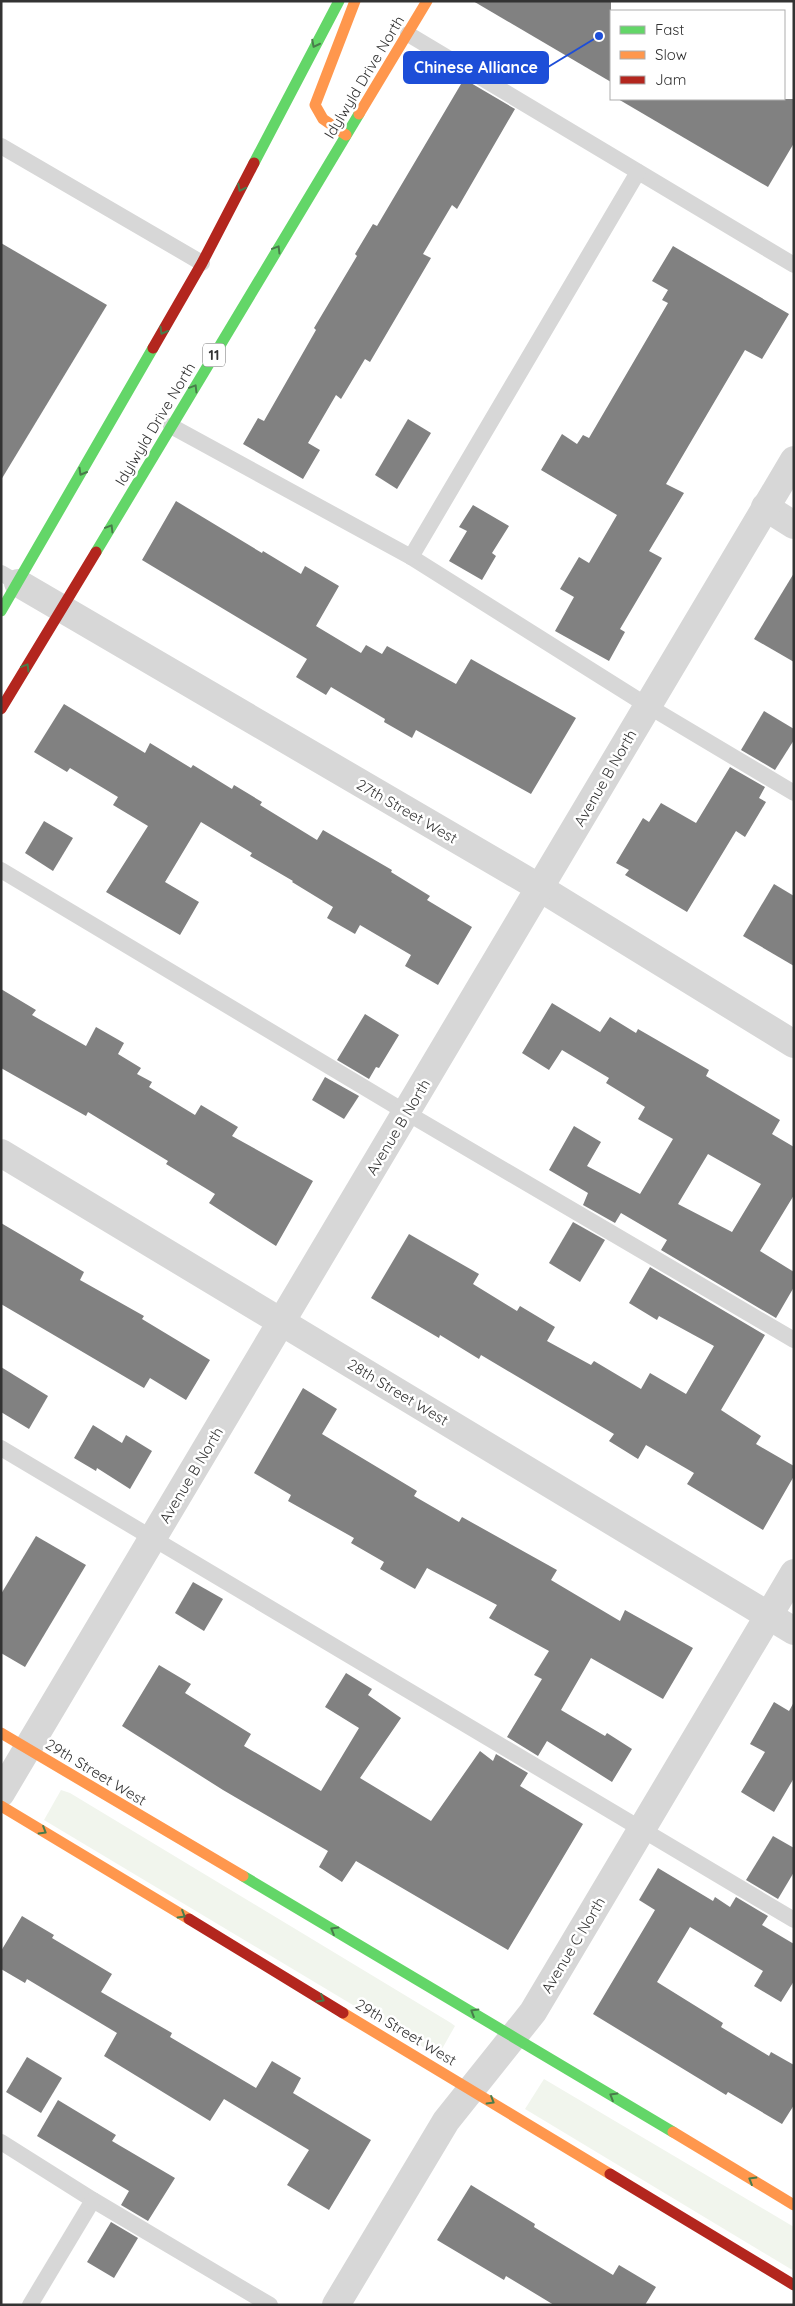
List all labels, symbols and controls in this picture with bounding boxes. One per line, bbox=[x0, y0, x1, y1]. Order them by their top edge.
legend bbox=[610, 10, 785, 100]
street label: Idylwyld Drive North bbox=[320, 12, 408, 142]
text: Fast bbox=[655, 20, 684, 39]
one-way arrow bbox=[311, 39, 321, 48]
text: Slow bbox=[655, 45, 687, 64]
callout: Chinese Alliance bbox=[404, 52, 548, 83]
text: Chinese Alliance bbox=[414, 57, 538, 77]
text: Jam bbox=[655, 70, 686, 89]
one-way arrow bbox=[237, 183, 247, 192]
one-way arrow bbox=[271, 246, 281, 255]
one-way arrow bbox=[159, 326, 169, 335]
road number: 11 bbox=[203, 344, 225, 366]
street label: Idylwyld Drive North bbox=[111, 359, 199, 489]
one-way arrow bbox=[187, 385, 197, 394]
one-way arrow bbox=[78, 466, 88, 475]
one-way arrow bbox=[103, 524, 113, 533]
one-way arrow bbox=[20, 663, 30, 672]
street label: Avenue B North bbox=[570, 726, 640, 830]
street label: 27th Street West bbox=[353, 774, 461, 848]
street label: Avenue B North bbox=[362, 1076, 434, 1178]
street label: 28th Street West bbox=[344, 1354, 452, 1430]
street label: Avenue B North bbox=[155, 1424, 227, 1526]
street label: 29th Street West bbox=[42, 1734, 150, 1810]
one-way arrow bbox=[38, 1825, 47, 1835]
street label: Avenue C North bbox=[537, 1894, 609, 1996]
one-way arrow bbox=[177, 1909, 186, 1918]
one-way arrow bbox=[330, 1926, 339, 1936]
one-way arrow bbox=[316, 1992, 325, 2002]
street label: 29th Street West bbox=[352, 1994, 460, 2070]
one-way arrow bbox=[470, 2009, 479, 2019]
one-way arrow bbox=[609, 2093, 618, 2102]
one-way arrow bbox=[485, 2094, 494, 2104]
one-way arrow bbox=[748, 2176, 757, 2186]

